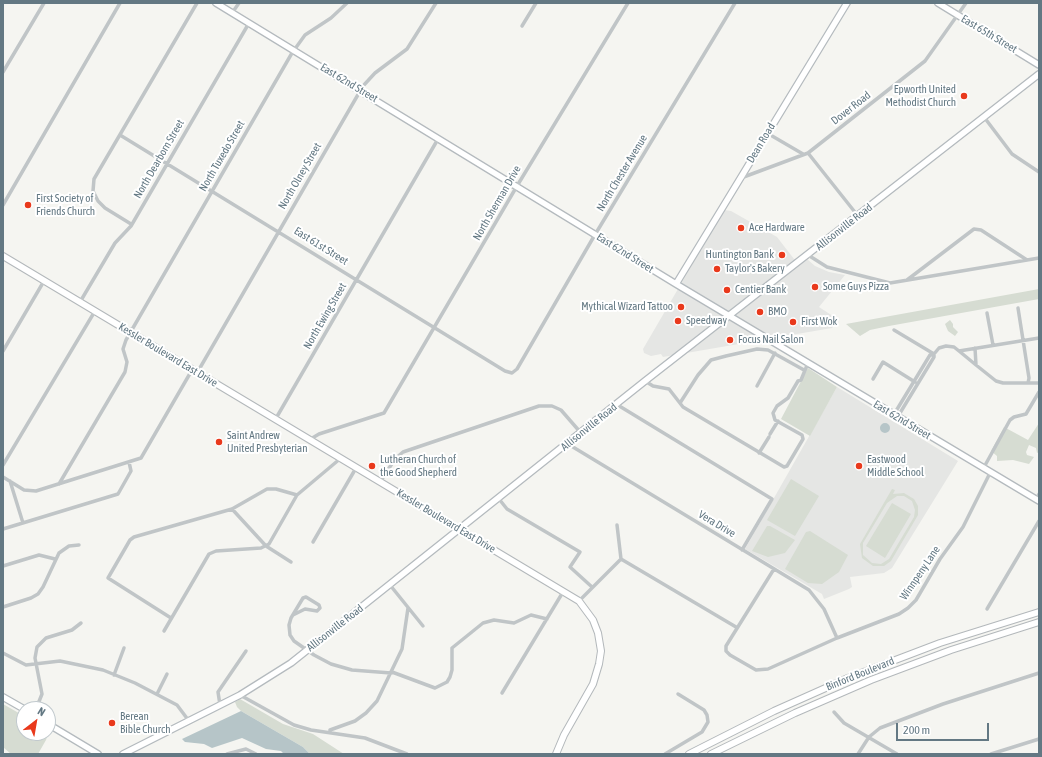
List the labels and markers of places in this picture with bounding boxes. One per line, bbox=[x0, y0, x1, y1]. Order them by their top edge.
place label: Epworth United Methodist Church bbox=[885, 83, 956, 109]
marker: Epworth United Methodist Church bbox=[959, 91, 969, 101]
place label: First Society of Friends Church bbox=[36, 192, 95, 218]
marker: First Society of Friends Church bbox=[23, 200, 33, 210]
place label: Ace Hardware bbox=[749, 221, 805, 235]
marker: Ace Hardware bbox=[736, 223, 746, 233]
place label: Huntington Bank bbox=[706, 248, 774, 262]
marker: Huntington Bank bbox=[777, 250, 787, 260]
place label: Taylor's Bakery bbox=[725, 262, 785, 276]
marker: Taylor's Bakery bbox=[712, 264, 722, 274]
place label: Some Guys Pizza bbox=[823, 280, 889, 294]
marker: Some Guys Pizza bbox=[810, 282, 820, 292]
place label: Centier Bank bbox=[735, 283, 786, 297]
marker: Centier Bank bbox=[722, 285, 732, 295]
place label: Mythical Wizard Tattoo bbox=[581, 300, 673, 314]
marker: Mythical Wizard Tattoo bbox=[676, 302, 686, 312]
place label: BMO bbox=[768, 305, 787, 319]
marker: BMO bbox=[755, 307, 765, 317]
place label: Speedway bbox=[686, 314, 727, 328]
place label: First Wok bbox=[801, 315, 837, 329]
marker: Speedway bbox=[673, 316, 683, 326]
marker: First Wok bbox=[788, 317, 798, 327]
place label: Focus Nail Salon bbox=[738, 333, 804, 347]
marker: Focus Nail Salon bbox=[725, 335, 735, 345]
place label: Saint Andrew United Presbyterian bbox=[227, 429, 307, 455]
marker: Saint Andrew United Presbyterian bbox=[214, 437, 224, 447]
place label: Lutheran Church of the Good Shepherd bbox=[380, 453, 457, 479]
place label: Eastwood Middle School bbox=[867, 453, 924, 479]
marker: Lutheran Church of the Good Shepherd bbox=[367, 461, 377, 471]
marker: Eastwood Middle School bbox=[854, 461, 864, 471]
place label: Berean Bible Church bbox=[120, 710, 171, 736]
marker: Berean Bible Church bbox=[107, 718, 117, 728]

